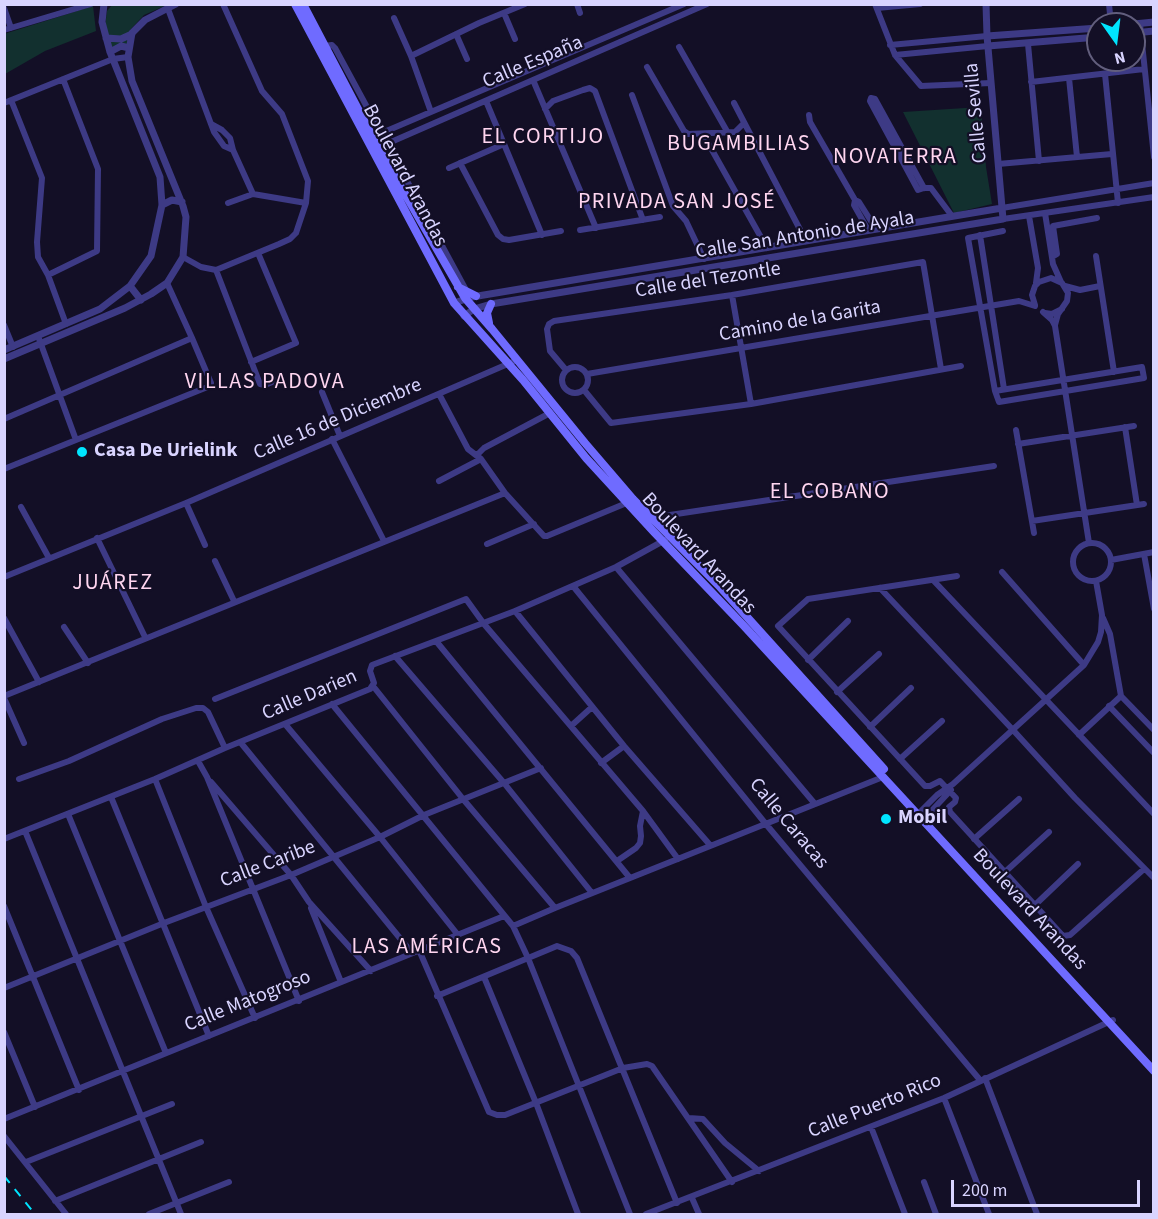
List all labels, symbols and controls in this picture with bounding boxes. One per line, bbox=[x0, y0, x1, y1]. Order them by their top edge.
north arrow bbox=[1086, 12, 1146, 72]
street label: Calle España bbox=[479, 31, 587, 95]
text: N bbox=[1112, 46, 1128, 69]
street label: Calle Sevilla bbox=[961, 62, 993, 164]
street label: Boulevard Arandas bbox=[356, 101, 452, 251]
district label: EL CORTIJO bbox=[481, 125, 605, 151]
district label: BUGAMBILIAS bbox=[667, 132, 811, 158]
district label: NOVATERRA bbox=[833, 145, 957, 171]
district label: PRIVADA SAN JOSÉ bbox=[578, 190, 776, 216]
street label: Calle San Antonio de Ayala bbox=[694, 207, 916, 265]
street label: Calle del Tezontle bbox=[634, 258, 782, 304]
street label: Camino de la Garita bbox=[717, 296, 883, 348]
district label: VILLAS PADOVA bbox=[185, 370, 345, 396]
street label: Calle 16 de Diciembre bbox=[250, 374, 426, 466]
place label: Casa De Urielink bbox=[94, 440, 237, 464]
marker: Casa De Urielink bbox=[75, 445, 89, 459]
district label: EL COBANO bbox=[770, 480, 890, 506]
street label: Boulevard Arandas bbox=[636, 488, 760, 620]
district label: JUÁREZ bbox=[72, 571, 154, 597]
street label: Calle Darien bbox=[259, 665, 361, 727]
street label: Calle Caracas bbox=[743, 774, 833, 874]
place label: Mobil bbox=[898, 807, 947, 831]
marker: Mobil bbox=[879, 812, 893, 826]
street label: Calle Caribe bbox=[217, 836, 319, 894]
street label: Boulevard Arandas bbox=[967, 844, 1091, 976]
district label: LAS AMÉRICAS bbox=[352, 935, 502, 961]
street label: Calle Matogroso bbox=[181, 966, 315, 1038]
street label: Calle Puerto Rico bbox=[805, 1069, 945, 1145]
scale bar bbox=[954, 1168, 1143, 1206]
text: 200 m bbox=[962, 1178, 1007, 1203]

